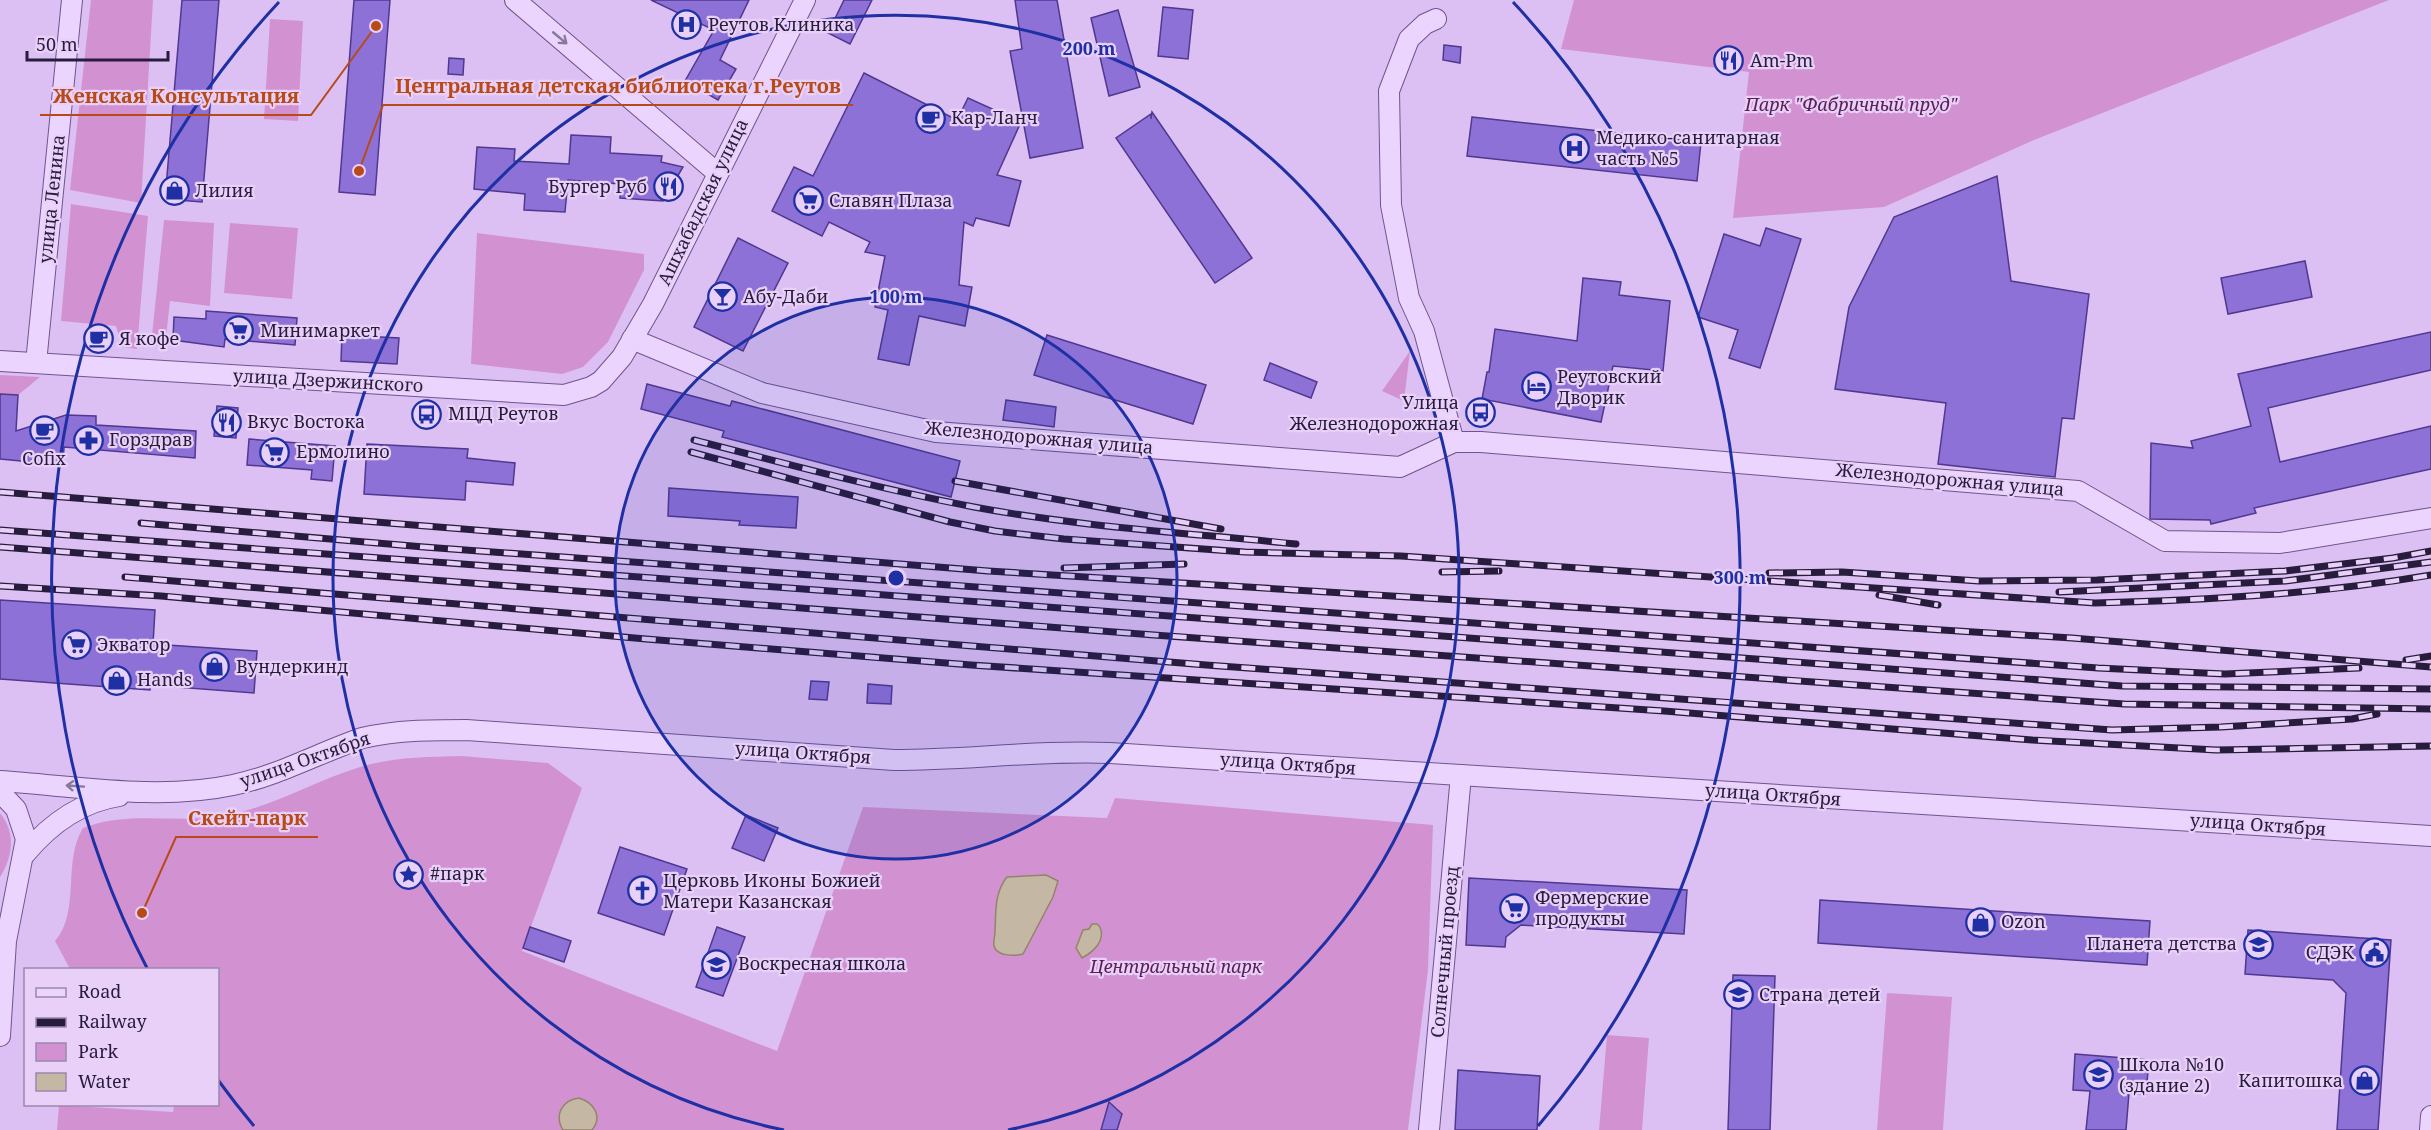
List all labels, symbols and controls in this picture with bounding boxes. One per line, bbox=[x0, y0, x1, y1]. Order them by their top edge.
hospital icon: Реутов Клиника bbox=[671, 9, 703, 41]
place label: Реутов Клиника bbox=[708, 12, 854, 36]
scale bar bbox=[27, 24, 168, 62]
one-way arrow bbox=[552, 31, 568, 44]
text: 50 m bbox=[36, 32, 78, 56]
text: 200 m bbox=[1063, 36, 1116, 60]
restaurant icon: Am-Pm bbox=[1713, 45, 1745, 77]
place label: Am-Pm bbox=[1750, 48, 1813, 72]
callout: Центральная детская библиотека г.Реутов bbox=[383, 67, 853, 105]
text: Центральная детская библиотека г.Реутов bbox=[395, 72, 841, 99]
callout: Женская Консультация bbox=[40, 77, 311, 115]
text: Женская Консультация bbox=[53, 82, 299, 109]
park label: Парк "Фабричный пруд" bbox=[1744, 92, 1959, 116]
cafe icon: Кар-Ланч bbox=[914, 102, 946, 134]
place label: Кар-Ланч bbox=[951, 105, 1038, 129]
street label: Ашхабадская улица bbox=[651, 114, 753, 289]
place label: Медико-санитарная часть №5 bbox=[1596, 125, 1780, 170]
hospital icon: Медико-санитарная часть №5 bbox=[1559, 132, 1591, 164]
street label: улица Ленина bbox=[32, 133, 70, 265]
restaurant icon: Бургер Руб bbox=[652, 171, 684, 203]
place label: Бургер Руб bbox=[548, 174, 647, 198]
shop icon: Лилия bbox=[158, 175, 190, 207]
place label: Лилия bbox=[195, 178, 254, 202]
supermarket icon: Славян Плаза bbox=[792, 185, 824, 217]
place label: Славян Плаза bbox=[829, 188, 953, 212]
bar icon: Абу-Даби bbox=[706, 281, 738, 313]
place label: Абу-Даби bbox=[743, 284, 828, 308]
text: 100 m bbox=[870, 284, 923, 308]
supermarket icon: Минимаркет bbox=[223, 315, 255, 347]
place label: Минимаркет bbox=[260, 318, 380, 342]
cafe icon: Я кофе bbox=[82, 323, 114, 355]
place label: Я кофе bbox=[118, 326, 179, 350]
street label: улица Дзержинского bbox=[232, 363, 424, 397]
place label: Реутовский Дворик bbox=[1557, 364, 1662, 409]
hotel icon: Реутовский Дворик bbox=[1520, 371, 1552, 403]
place label: Улица Железнодорожная bbox=[1289, 390, 1459, 435]
bus stop icon: Улица Железнодорожная bbox=[1464, 397, 1496, 429]
bus stop icon: МЦД Реутов bbox=[411, 398, 443, 430]
place label: МЦД Реутов bbox=[448, 401, 558, 425]
restaurant icon: Вкус Востока bbox=[210, 406, 242, 438]
place label: Вкус Востока bbox=[247, 409, 365, 433]
cafe icon: Cofix bbox=[28, 414, 60, 446]
street label: Железнодорожная улица bbox=[923, 415, 1154, 459]
pharmacy icon: Горздрав bbox=[72, 424, 104, 456]
place label: Горздрав bbox=[109, 427, 192, 451]
supermarket icon: Ермолино bbox=[259, 436, 291, 468]
place label: Ермолино bbox=[296, 439, 390, 463]
place label: Cofix bbox=[22, 446, 66, 470]
street label: Железнодорожная улица bbox=[1834, 457, 2065, 501]
text: 300 m bbox=[1714, 565, 1767, 589]
centre of rings bbox=[886, 568, 906, 588]
supermarket icon: Экватор bbox=[60, 629, 92, 661]
place label: Экватор bbox=[97, 632, 171, 656]
shop icon: Вундеркинд bbox=[199, 651, 231, 683]
place label: Вундеркинд bbox=[236, 654, 348, 678]
shop icon: Hands bbox=[100, 664, 132, 696]
place label: Hands bbox=[137, 667, 192, 691]
street label: улица Октября bbox=[236, 726, 373, 793]
street label: улица Октября bbox=[734, 735, 872, 769]
street label: улица Октября bbox=[1219, 746, 1357, 780]
street label: улица Октября bbox=[1704, 777, 1842, 811]
one-way arrow bbox=[66, 780, 86, 791]
callout: Скейт-парк bbox=[176, 799, 318, 837]
text: Скейт-парк bbox=[188, 804, 307, 831]
street label: улица Октября bbox=[2189, 807, 2327, 841]
place icon: #парк bbox=[393, 858, 425, 890]
place label: #парк bbox=[430, 861, 485, 885]
street label: Солнечный проезд bbox=[1425, 865, 1463, 1039]
place label: Церковь Иконы Божией Матери Казанская bbox=[663, 868, 881, 913]
church icon: Церковь Иконы Божией Матери Казанская bbox=[626, 875, 658, 907]
place label: Фермерские продукты bbox=[1535, 885, 1649, 930]
supermarket icon: Фермерские продукты bbox=[1498, 892, 1530, 924]
shop icon: Ozon bbox=[1964, 906, 1996, 938]
place label: Ozon bbox=[2001, 909, 2046, 933]
school or university icon: Планета детства bbox=[2242, 928, 2274, 960]
place label: Планета детства bbox=[2086, 931, 2237, 955]
public building icon: СДЭК bbox=[2359, 937, 2391, 969]
place label: СДЭК bbox=[2306, 940, 2354, 964]
school or university icon: Воскресная школа bbox=[701, 948, 733, 980]
place label: Воскресная школа bbox=[738, 951, 906, 975]
park label: Центральный парк bbox=[1089, 954, 1263, 978]
legend bbox=[24, 968, 219, 1106]
text: Road bbox=[78, 979, 121, 1003]
school or university icon: Страна детей bbox=[1722, 979, 1754, 1011]
place label: Страна детей bbox=[1759, 982, 1880, 1006]
text: Railway bbox=[78, 1009, 148, 1033]
text: Park bbox=[78, 1039, 118, 1063]
place label: Школа №10 (здание 2) bbox=[2119, 1052, 2224, 1097]
school or university icon: Школа №10 (здание 2) bbox=[2082, 1059, 2114, 1091]
shop icon: Капитошка bbox=[2348, 1065, 2380, 1097]
place label: Капитошка bbox=[2238, 1068, 2343, 1092]
text: Water bbox=[78, 1069, 131, 1093]

